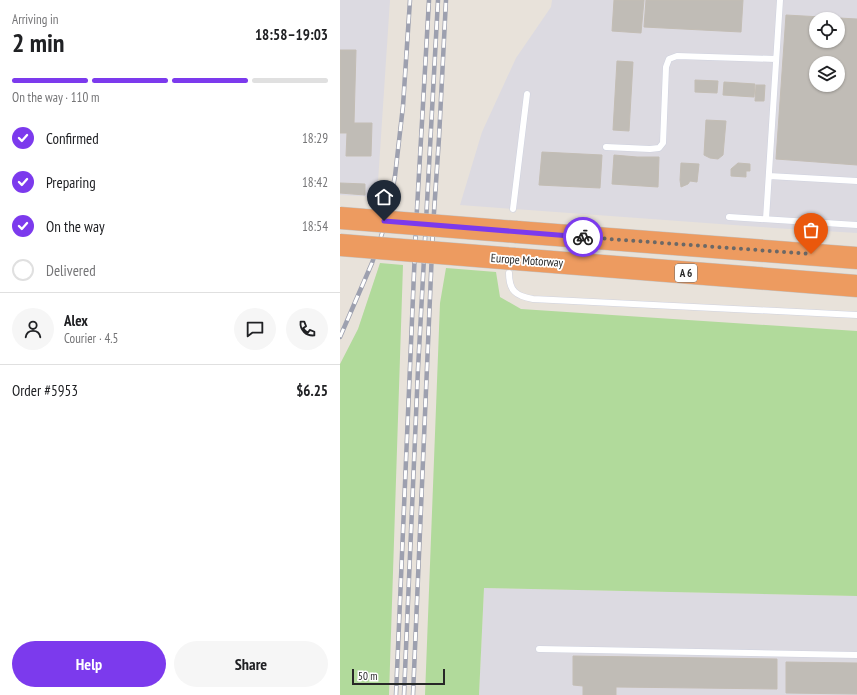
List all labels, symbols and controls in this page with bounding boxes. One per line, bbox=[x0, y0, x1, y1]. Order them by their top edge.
text: Arriving in bbox=[12, 11, 59, 28]
map controls bbox=[809, 12, 845, 92]
button: locate bbox=[809, 12, 845, 48]
text: 18:58–19:03 bbox=[255, 25, 328, 44]
text: 2 min bbox=[12, 26, 65, 59]
button: layers bbox=[809, 56, 845, 92]
text: On the way · 110 m bbox=[12, 89, 99, 106]
icon: check bbox=[12, 127, 34, 149]
text: Confirmed bbox=[46, 129, 99, 148]
text: 18:29 bbox=[302, 130, 328, 147]
icon: check bbox=[12, 171, 34, 193]
text: Preparing bbox=[46, 173, 96, 192]
text: 18:42 bbox=[302, 174, 328, 191]
pin bbox=[367, 180, 401, 221]
icon: home bbox=[373, 186, 395, 208]
pin bbox=[794, 213, 828, 254]
icon: check bbox=[12, 215, 34, 237]
text: On the way bbox=[46, 217, 105, 236]
courier bbox=[563, 217, 603, 257]
text: 18:54 bbox=[302, 218, 328, 235]
icon: bag bbox=[800, 219, 822, 241]
icon: bike bbox=[572, 226, 594, 248]
street label: Europe Motorway bbox=[490, 250, 564, 270]
text: Delivered bbox=[46, 261, 96, 280]
road number: A 6 bbox=[675, 264, 697, 282]
button: person bbox=[12, 308, 54, 350]
button: chat bbox=[234, 308, 276, 350]
button: phone bbox=[286, 308, 328, 350]
text: Alex bbox=[64, 311, 88, 330]
text: Courier · 4.5 bbox=[64, 330, 118, 347]
text: Order #5953 bbox=[12, 381, 78, 400]
text: $6.25 bbox=[296, 381, 328, 400]
button: Help bbox=[12, 641, 166, 687]
button: Share bbox=[174, 641, 328, 687]
scale bar bbox=[352, 667, 445, 686]
text: 50 m bbox=[358, 669, 377, 683]

